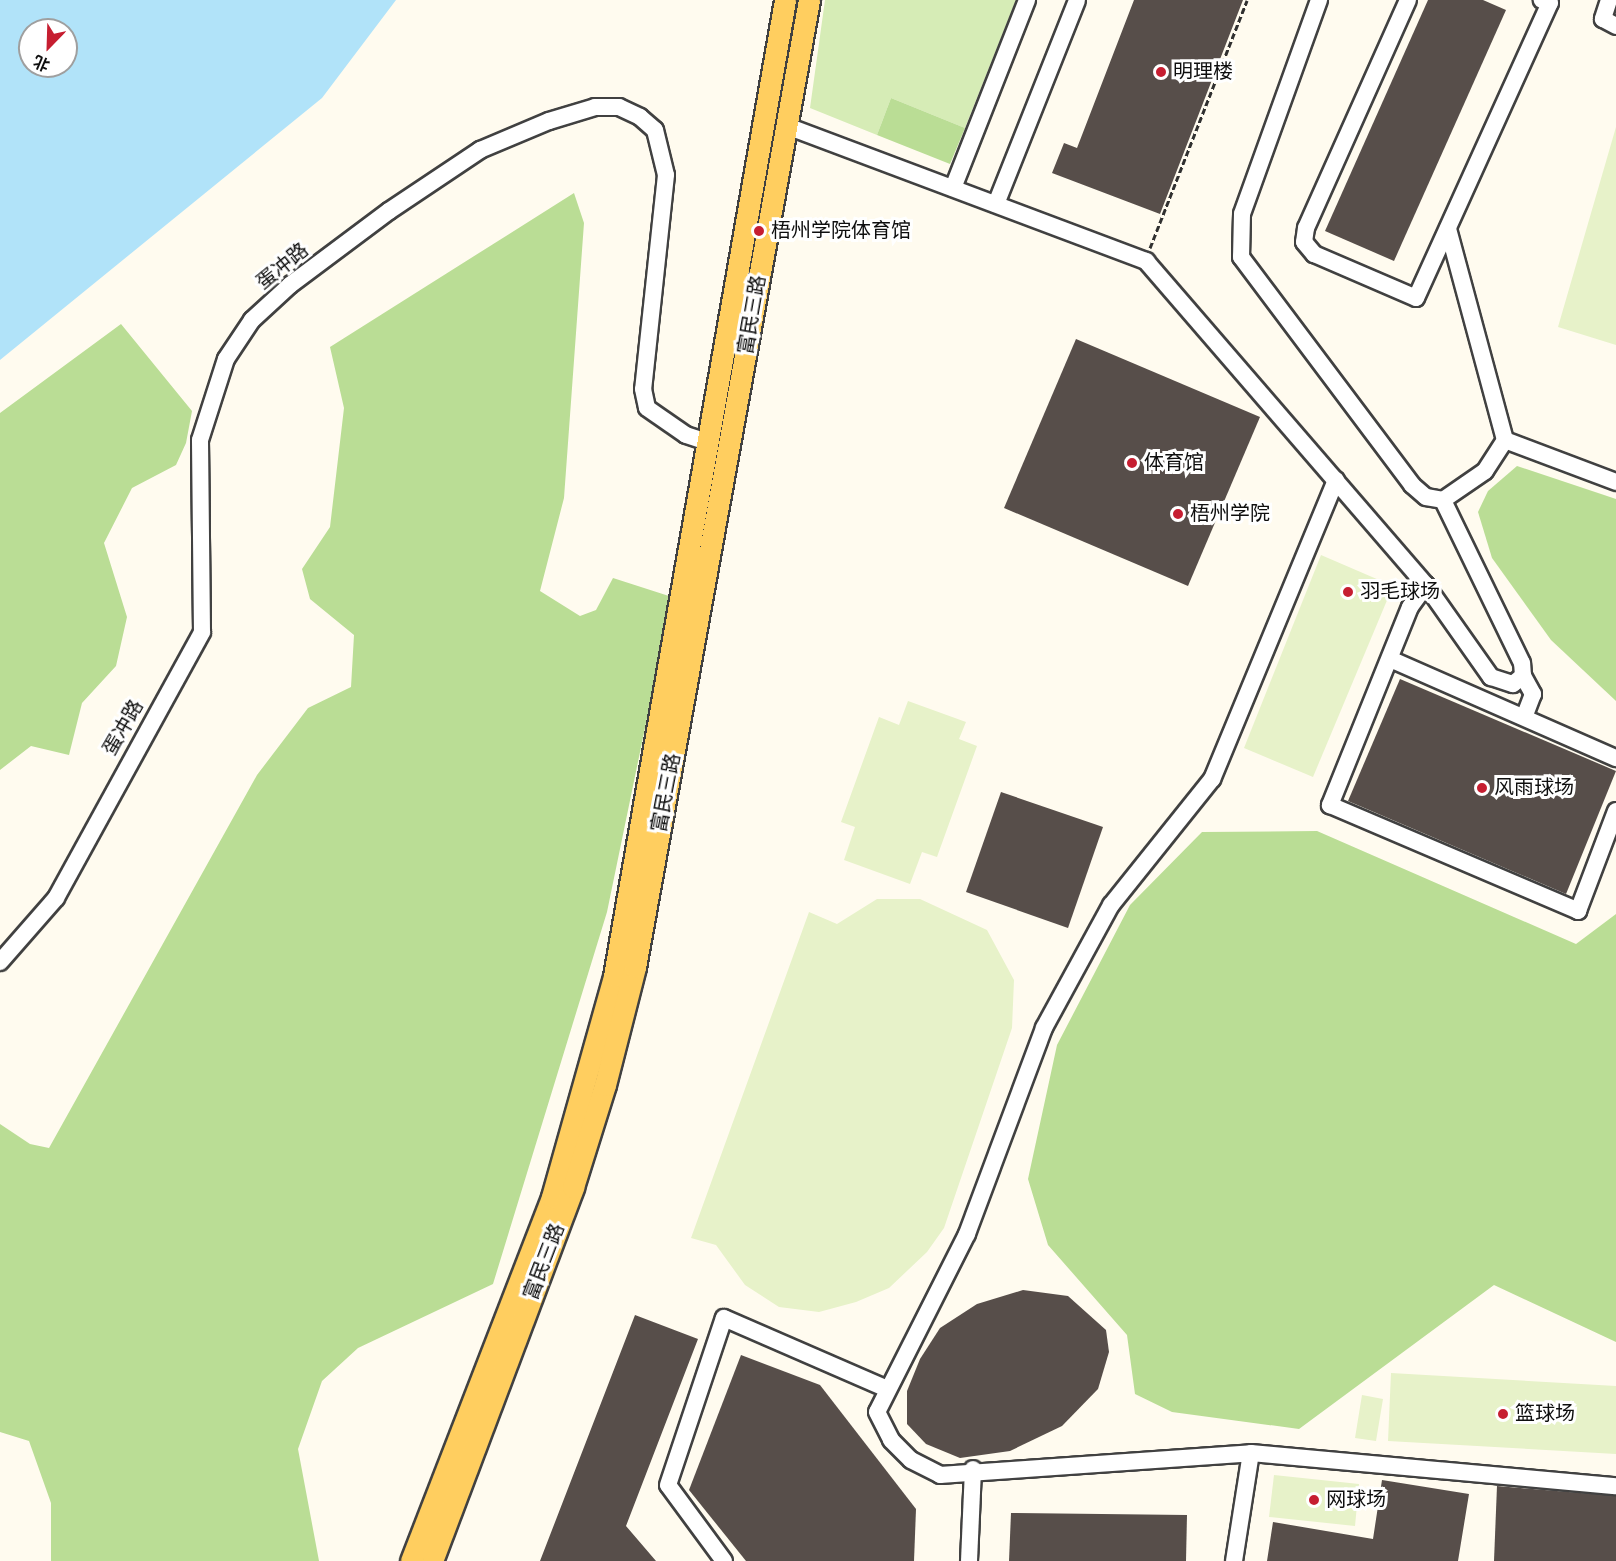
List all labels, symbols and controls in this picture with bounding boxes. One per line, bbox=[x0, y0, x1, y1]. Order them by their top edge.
north arrow bbox=[18, 18, 78, 78]
text: 北 bbox=[30, 49, 54, 77]
place label: 明理楼 bbox=[1173, 60, 1233, 84]
marker: 明理楼 bbox=[1154, 65, 1168, 79]
place label: 梧州学院体育馆 bbox=[771, 219, 911, 243]
marker: 梧州学院体育馆 bbox=[752, 224, 766, 238]
street label: 蛋冲路 bbox=[252, 239, 314, 295]
street label: 富民三路 bbox=[734, 274, 772, 356]
place label: 体育馆 bbox=[1144, 451, 1204, 475]
marker: 体育馆 bbox=[1125, 456, 1139, 470]
place label: 梧州学院 bbox=[1190, 502, 1270, 526]
marker: 梧州学院 bbox=[1171, 507, 1185, 521]
place label: 羽毛球场 bbox=[1360, 580, 1440, 604]
marker: 羽毛球场 bbox=[1341, 585, 1355, 599]
street label: 蛋冲路 bbox=[99, 696, 149, 760]
street label: 富民三路 bbox=[648, 751, 686, 835]
place label: 风雨球场 bbox=[1494, 776, 1574, 800]
marker: 风雨球场 bbox=[1475, 781, 1489, 795]
street label: 富民三路 bbox=[519, 1220, 571, 1304]
place label: 篮球场 bbox=[1515, 1402, 1575, 1426]
marker: 篮球场 bbox=[1496, 1407, 1510, 1421]
place label: 网球场 bbox=[1326, 1488, 1386, 1512]
marker: 网球场 bbox=[1307, 1493, 1321, 1507]

